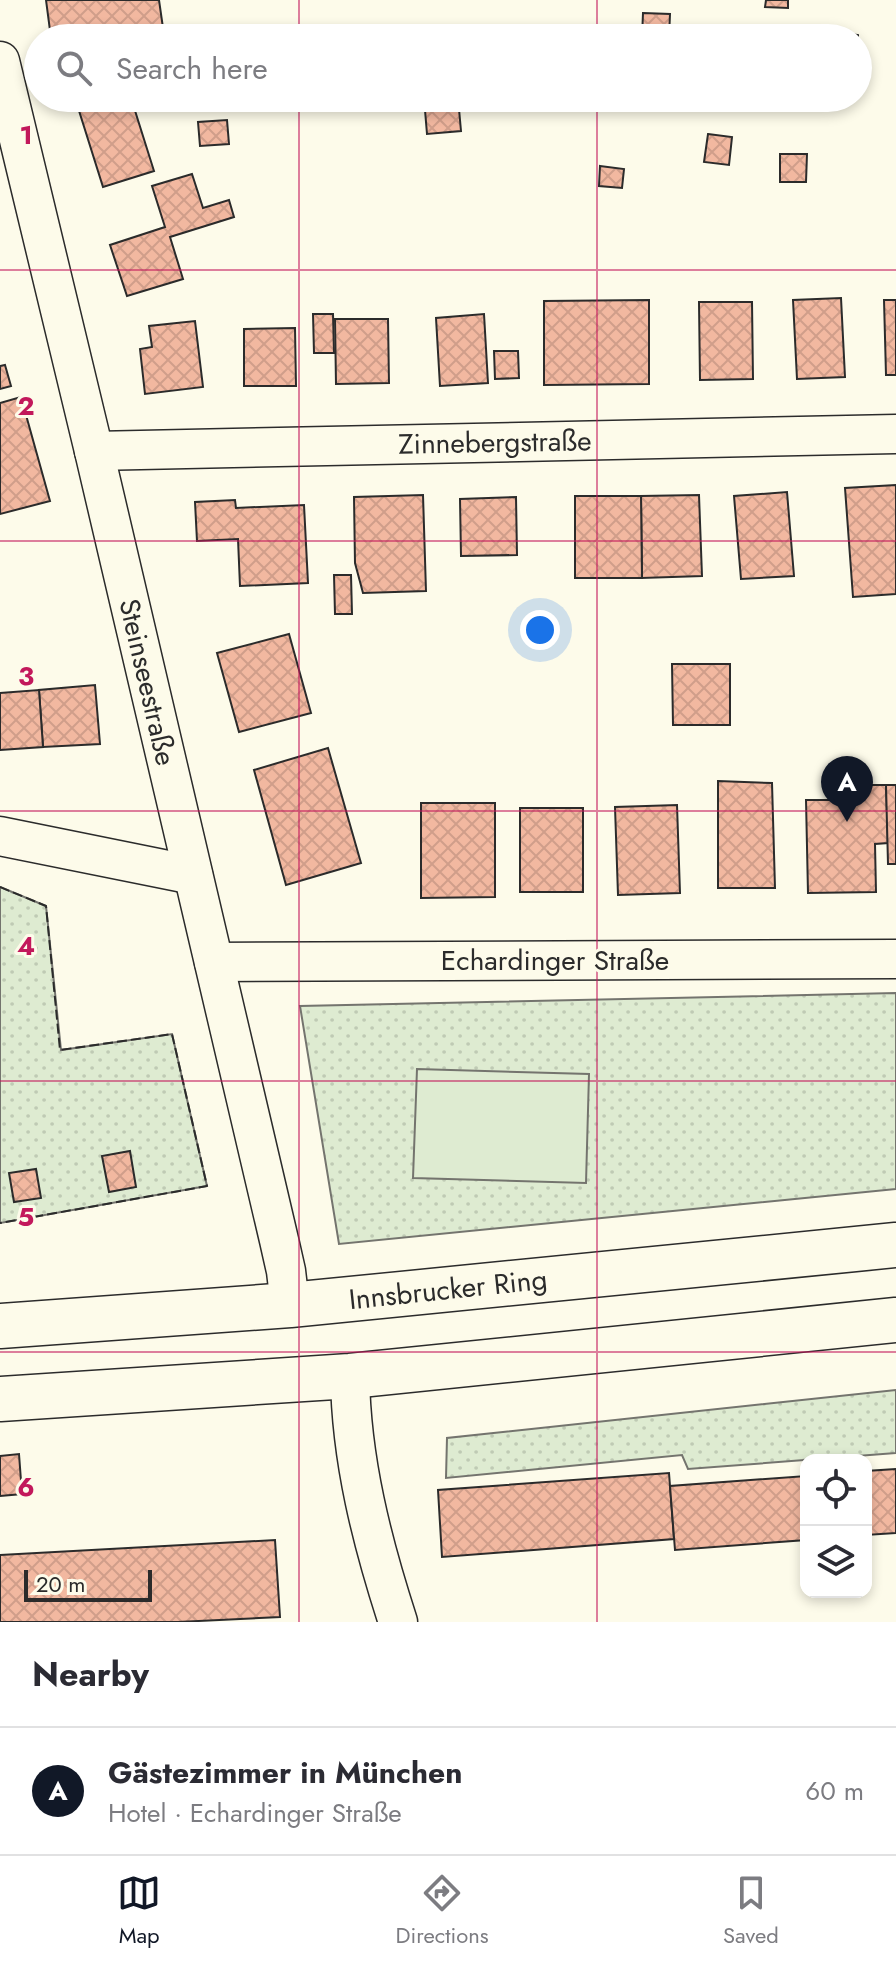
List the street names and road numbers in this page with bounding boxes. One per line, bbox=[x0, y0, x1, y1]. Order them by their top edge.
street label: Zinnebergstraße bbox=[398, 420, 592, 465]
street label: Steinseestraße bbox=[108, 595, 187, 769]
street label: Echardinger Straße bbox=[441, 940, 669, 981]
street label: Innsbrucker Ring bbox=[347, 1259, 549, 1320]

